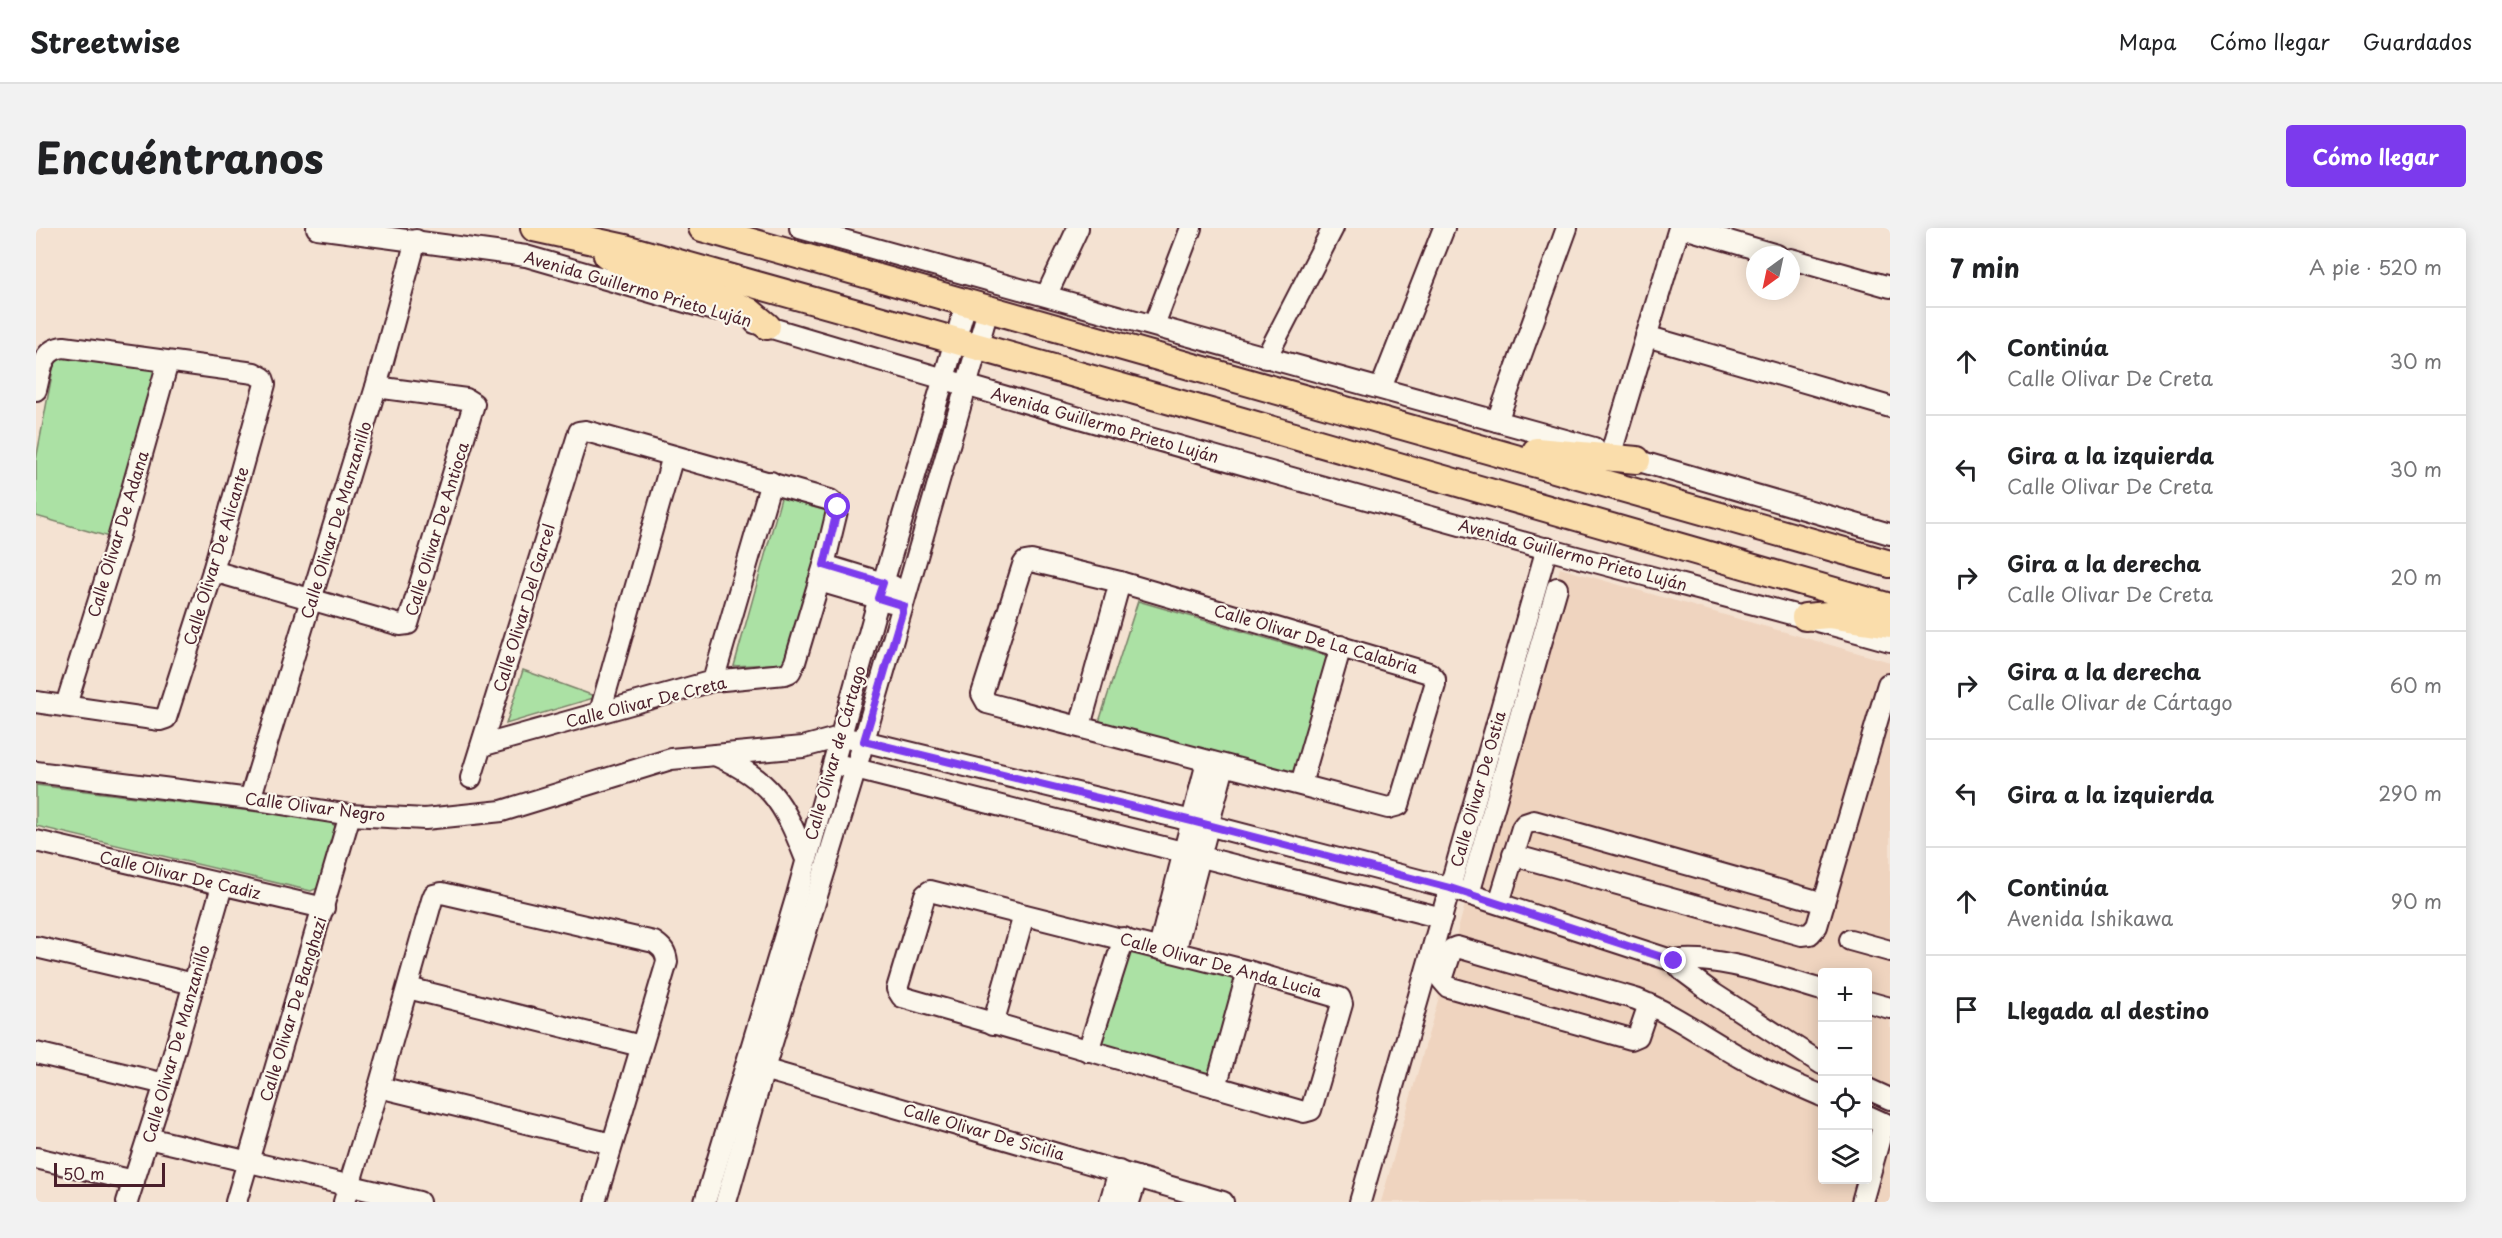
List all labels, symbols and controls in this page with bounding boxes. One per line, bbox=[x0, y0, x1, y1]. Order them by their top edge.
text: Streetwise bbox=[30, 20, 180, 63]
text: Mapa bbox=[2119, 25, 2177, 57]
text: Cómo llegar bbox=[2210, 25, 2330, 57]
text: Guardados bbox=[2363, 25, 2472, 57]
text: Encuéntranos bbox=[36, 125, 324, 188]
button: Cómo llegar bbox=[2286, 125, 2466, 187]
street label: Avenida Guillermo Prieto Luján bbox=[522, 244, 755, 332]
north arrow bbox=[1746, 246, 1800, 300]
text: 7 min bbox=[1950, 248, 2020, 287]
text: A pie · 520 m bbox=[2309, 252, 2442, 282]
text: Continúa bbox=[2007, 330, 2109, 363]
icon: ahead bbox=[1950, 345, 1983, 378]
text: 30 m bbox=[2389, 346, 2442, 376]
text: Calle Olivar De Creta bbox=[2007, 363, 2213, 393]
street label: Avenida Guillermo Prieto Luján bbox=[989, 380, 1222, 468]
street label: Calle Olivar De Manzanillo bbox=[294, 418, 377, 621]
text: Gira a la izquierda bbox=[2007, 438, 2214, 471]
street label: Calle Olivar De Antioca bbox=[398, 439, 474, 619]
street label: Calle Olivar De Adana bbox=[80, 447, 154, 620]
icon: left bbox=[1950, 453, 1983, 486]
text: 30 m bbox=[2389, 454, 2442, 484]
street label: Calle Olivar De Alicante bbox=[176, 463, 254, 648]
text: Calle Olivar De Creta bbox=[2007, 471, 2213, 501]
route start bbox=[824, 493, 850, 519]
street label: Avenida Guillermo Prieto Luján bbox=[1456, 512, 1690, 596]
street label: Calle Olivar Del Garcel bbox=[486, 521, 560, 695]
text: Gira a la derecha bbox=[2007, 546, 2201, 579]
icon: right bbox=[1950, 561, 1983, 594]
text: 20 m bbox=[2390, 562, 2442, 592]
text: Calle Olivar De Creta bbox=[2007, 579, 2213, 609]
street label: Calle Olivar De La Calabria bbox=[1211, 597, 1421, 679]
text: Gira a la derecha bbox=[2007, 654, 2201, 687]
street label: Calle Olivar de Cártago bbox=[798, 663, 870, 843]
street label: Calle Olivar De Creta bbox=[563, 669, 729, 733]
icon: right bbox=[1950, 669, 1983, 702]
text: 60 m bbox=[2390, 670, 2442, 700]
text: Calle Olivar de Cártago bbox=[2007, 687, 2233, 717]
street label: Calle Olivar De Ostia bbox=[1443, 708, 1511, 870]
icon: left bbox=[1950, 777, 1983, 810]
text: Gira a la izquierda bbox=[2007, 777, 2214, 810]
text: 290 m bbox=[2378, 778, 2442, 808]
street label: Calle Olivar Negro bbox=[244, 785, 387, 827]
street label: Calle Olivar De Cadiz bbox=[97, 844, 263, 904]
text: Continúa bbox=[2007, 870, 2109, 903]
icon: ahead bbox=[1950, 885, 1983, 918]
text: 90 m bbox=[2391, 886, 2442, 916]
text: Avenida Ishikawa bbox=[2007, 903, 2173, 933]
street label: Calle Olivar De Banghazi bbox=[252, 913, 332, 1104]
street label: Calle Olivar De Anda Lucia bbox=[1118, 925, 1325, 1003]
street label: Calle Olivar De Manzanillo bbox=[135, 942, 215, 1146]
route end bbox=[1660, 947, 1686, 973]
map controls bbox=[1818, 968, 1872, 1184]
button: + bbox=[1818, 968, 1872, 1022]
icon: arrive bbox=[1950, 993, 1983, 1026]
text: Llegada al destino bbox=[2007, 993, 2209, 1026]
button: − bbox=[1818, 1022, 1872, 1076]
button: locate bbox=[1818, 1076, 1872, 1130]
street label: Calle Olivar De Sicilia bbox=[901, 1096, 1068, 1166]
button: layers bbox=[1818, 1130, 1872, 1184]
scale bar bbox=[54, 1160, 165, 1188]
text: 50 m bbox=[63, 1161, 104, 1185]

